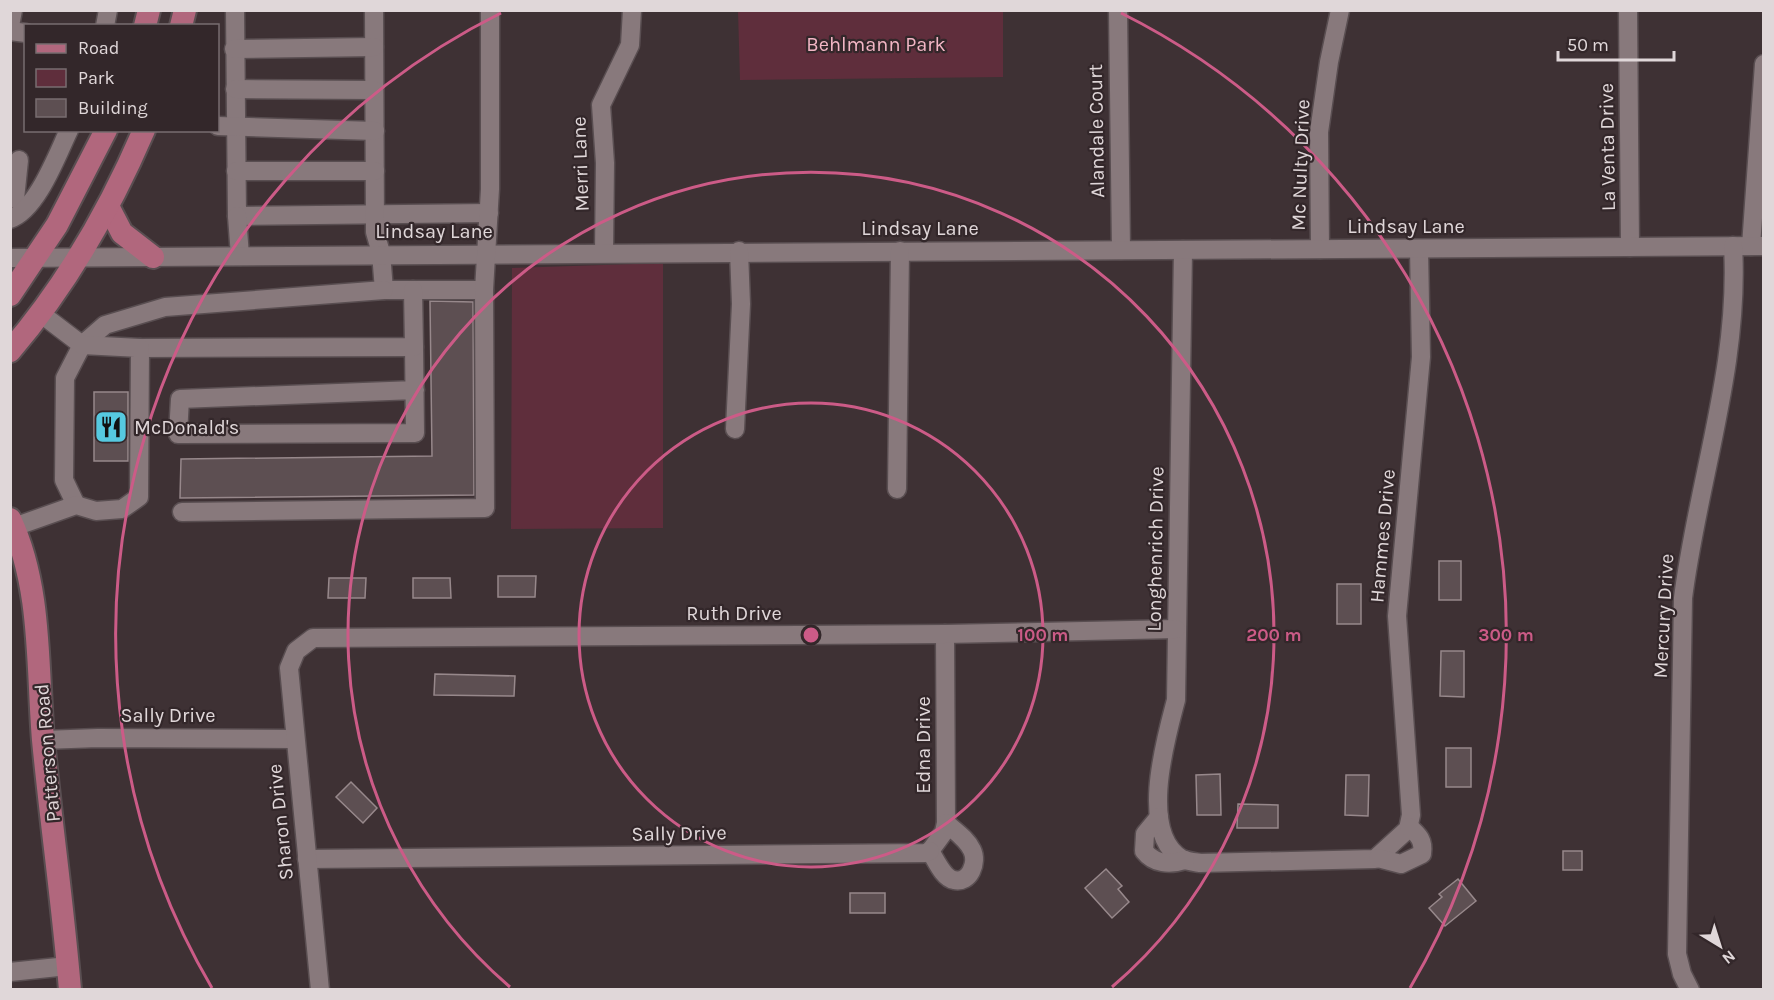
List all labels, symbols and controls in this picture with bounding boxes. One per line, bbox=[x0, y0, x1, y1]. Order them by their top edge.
legend bbox=[24, 24, 219, 132]
scale bar bbox=[1558, 24, 1674, 62]
park label: Behlmann Park bbox=[806, 33, 946, 56]
text: 50 m bbox=[1567, 34, 1609, 56]
text: Road bbox=[78, 37, 119, 59]
street label: Alandale Court bbox=[1084, 63, 1109, 198]
text: Park bbox=[78, 67, 115, 89]
street label: La Venta Drive bbox=[1595, 83, 1620, 211]
text: Building bbox=[78, 97, 148, 119]
street label: Mc Nulty Drive bbox=[1287, 99, 1314, 231]
street label: Merri Lane bbox=[567, 116, 594, 212]
street label: Lindsay Lane bbox=[1347, 215, 1465, 238]
street label: Lindsay Lane bbox=[861, 217, 979, 240]
street label: Lindsay Lane bbox=[375, 220, 493, 243]
restaurant icon: McDonald's bbox=[93, 409, 129, 445]
place label: McDonald's bbox=[134, 416, 239, 439]
street label: Longhenrich Drive bbox=[1143, 466, 1168, 632]
street label: Hammes Drive bbox=[1365, 468, 1400, 604]
street label: Mercury Drive bbox=[1649, 553, 1678, 679]
street label: Ruth Drive bbox=[686, 602, 782, 625]
text: 100 m bbox=[1018, 624, 1068, 646]
text: 200 m bbox=[1246, 624, 1302, 646]
text: 300 m bbox=[1478, 624, 1534, 646]
centre of rings bbox=[801, 625, 821, 645]
street label: Patterson Road bbox=[30, 683, 65, 823]
street label: Edna Drive bbox=[912, 696, 935, 794]
street label: Sally Drive bbox=[120, 704, 216, 727]
street label: Sharon Drive bbox=[263, 763, 298, 881]
street label: Sally Drive bbox=[631, 821, 727, 846]
north arrow bbox=[1690, 916, 1750, 976]
text: N bbox=[1719, 946, 1739, 968]

